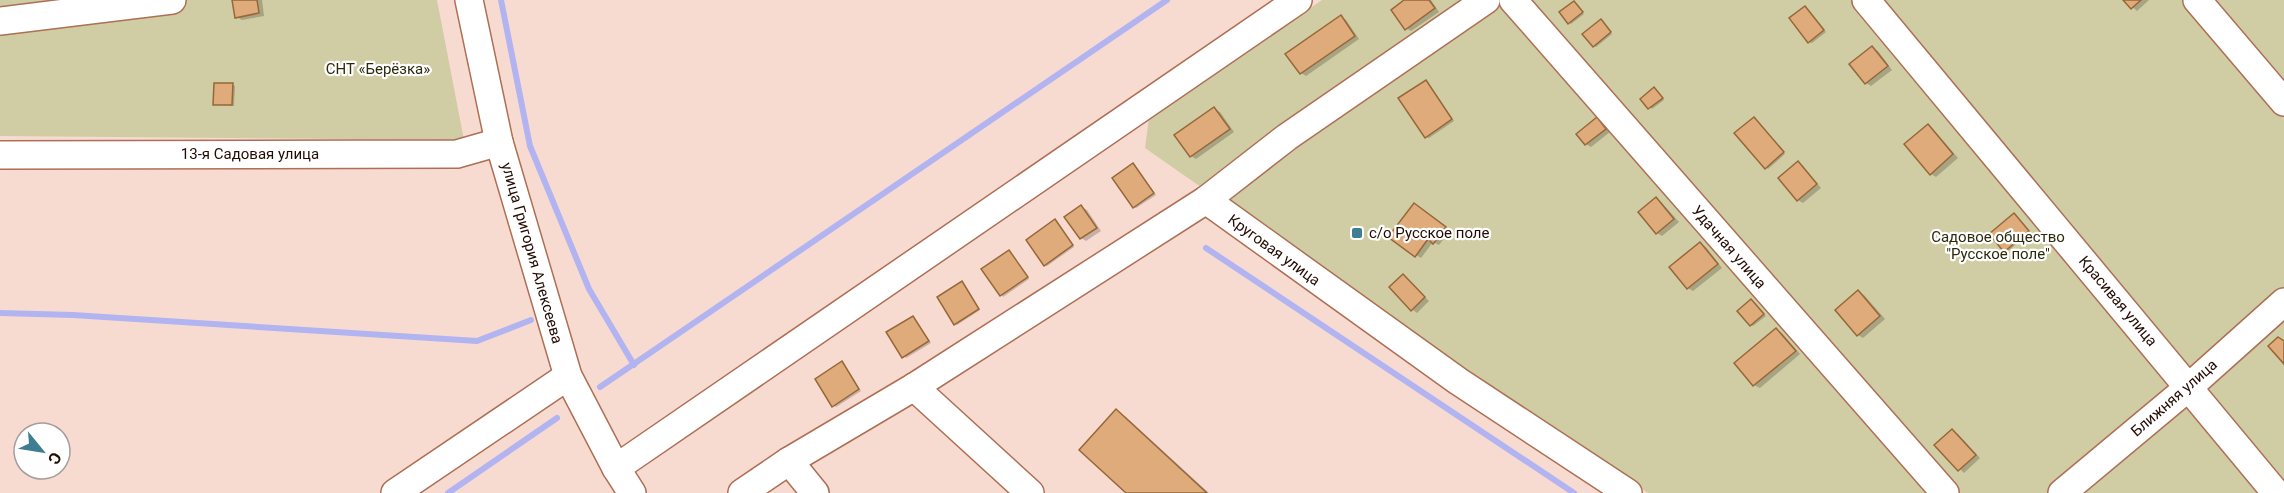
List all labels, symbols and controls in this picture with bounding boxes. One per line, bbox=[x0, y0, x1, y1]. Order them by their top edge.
park label: СНТ «Берёзка» bbox=[326, 60, 430, 78]
street label: 13-я Садовая улица bbox=[181, 145, 319, 163]
street label: улица Григория Алексеева bbox=[497, 160, 567, 346]
street label: Удачная улица bbox=[1688, 202, 1770, 292]
street label: Круговая улица bbox=[1224, 211, 1324, 289]
place label: с/о Русское поле bbox=[1369, 224, 1490, 242]
marker: с/о Русское поле bbox=[1350, 226, 1364, 240]
park label: Садовое общество "Русское поле" bbox=[1931, 228, 2065, 263]
street label: Красивая улица bbox=[2075, 252, 2161, 350]
street label: Ближняя улица bbox=[2127, 356, 2221, 440]
north arrow bbox=[12, 421, 72, 481]
text: С bbox=[44, 449, 65, 468]

